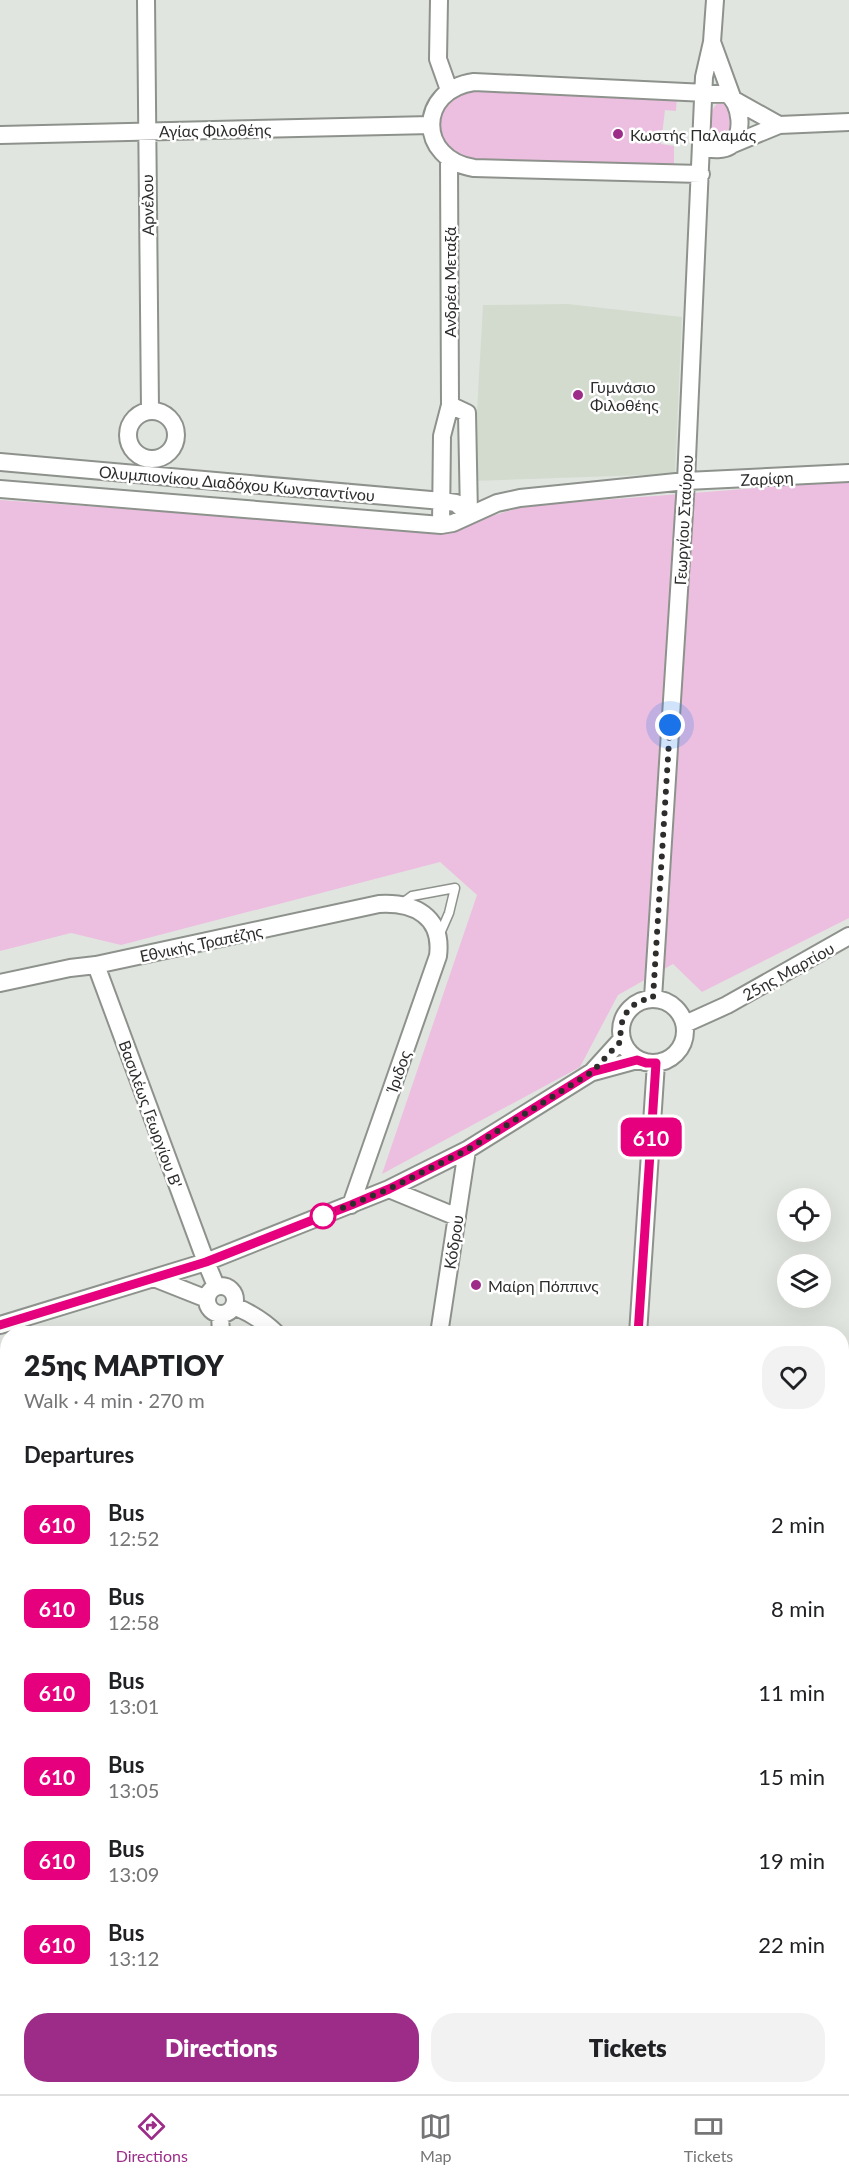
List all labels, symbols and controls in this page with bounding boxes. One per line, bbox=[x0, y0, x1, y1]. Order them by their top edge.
street label: Αγίας Φιλοθέης bbox=[159, 120, 272, 140]
place label: Κωστής Παλαμάς bbox=[630, 125, 757, 144]
marker: Κωστής Παλαμάς bbox=[611, 127, 625, 141]
street label: Αρνέλου bbox=[137, 174, 157, 236]
street label: Ανδρέα Μεταξά bbox=[440, 226, 460, 337]
place label: Γυμνάσιο Φιλοθέης bbox=[590, 377, 659, 414]
marker: Γυμνάσιο Φιλοθέης bbox=[571, 388, 585, 402]
street label: Γεωργίου Σταύρου bbox=[670, 454, 696, 586]
street label: Ολυμπιονίκου Διαδόχου Κωνσταντίνου bbox=[98, 461, 376, 505]
street label: Ζαρίφη bbox=[740, 467, 794, 489]
your location bbox=[655, 710, 685, 740]
street label: Εθνικής Τραπέζης bbox=[138, 921, 265, 965]
street label: 25ης Μαρτίου bbox=[739, 938, 837, 1004]
street label: Βασιλέως Γεωργίου Β' bbox=[115, 1038, 187, 1190]
street label: Ίριδος bbox=[381, 1047, 414, 1096]
line badge: 610 bbox=[616, 1118, 686, 1156]
text: 610 bbox=[633, 1125, 669, 1150]
map controls bbox=[777, 1188, 831, 1308]
button: locate bbox=[777, 1188, 831, 1242]
unlabelled marker bbox=[310, 1203, 336, 1229]
street label: Κόδρου bbox=[439, 1213, 467, 1271]
button: layers bbox=[777, 1254, 831, 1308]
place label: Μαίρη Πόππινς bbox=[488, 1276, 599, 1295]
marker: Μαίρη Πόππινς bbox=[469, 1278, 483, 1292]
button: heart bbox=[762, 1346, 825, 1409]
text: 25ης ΜΑΡΤΙΟΥ bbox=[24, 1348, 224, 1382]
text: Walk · 4 min · 270 m bbox=[24, 1388, 205, 1412]
text: Departures bbox=[24, 1441, 134, 1468]
text: Bus bbox=[108, 1499, 144, 1526]
text: 2 min bbox=[771, 1511, 825, 1538]
text: 610 bbox=[39, 1512, 75, 1537]
text: 12:52 bbox=[108, 1526, 159, 1550]
text: Bus bbox=[108, 1583, 144, 1610]
text: 8 min bbox=[771, 1595, 825, 1622]
text: 610 bbox=[39, 1596, 75, 1621]
text: 12:58 bbox=[108, 1610, 159, 1634]
text: Bus bbox=[108, 1667, 144, 1694]
text: 11 min bbox=[758, 1679, 825, 1706]
text: 610 bbox=[39, 1680, 75, 1705]
text: 13:01 bbox=[108, 1694, 159, 1718]
text: Bus bbox=[108, 1751, 144, 1778]
text: 15 min bbox=[758, 1763, 825, 1790]
text: 610 bbox=[39, 1764, 75, 1789]
text: 13:05 bbox=[108, 1778, 159, 1802]
text: Bus bbox=[108, 1835, 144, 1862]
text: 19 min bbox=[758, 1847, 825, 1874]
text: 610 bbox=[39, 1848, 75, 1873]
text: 13:09 bbox=[108, 1862, 159, 1886]
text: Bus bbox=[108, 1919, 144, 1946]
text: 22 min bbox=[758, 1931, 825, 1958]
text: 610 bbox=[39, 1932, 75, 1957]
text: 13:12 bbox=[108, 1946, 159, 1970]
button: Directions bbox=[24, 2013, 419, 2082]
button: Tickets bbox=[431, 2013, 825, 2082]
tab: Directions bbox=[116, 2110, 188, 2165]
tab: Map bbox=[419, 2110, 452, 2165]
tab: Tickets bbox=[684, 2110, 733, 2165]

